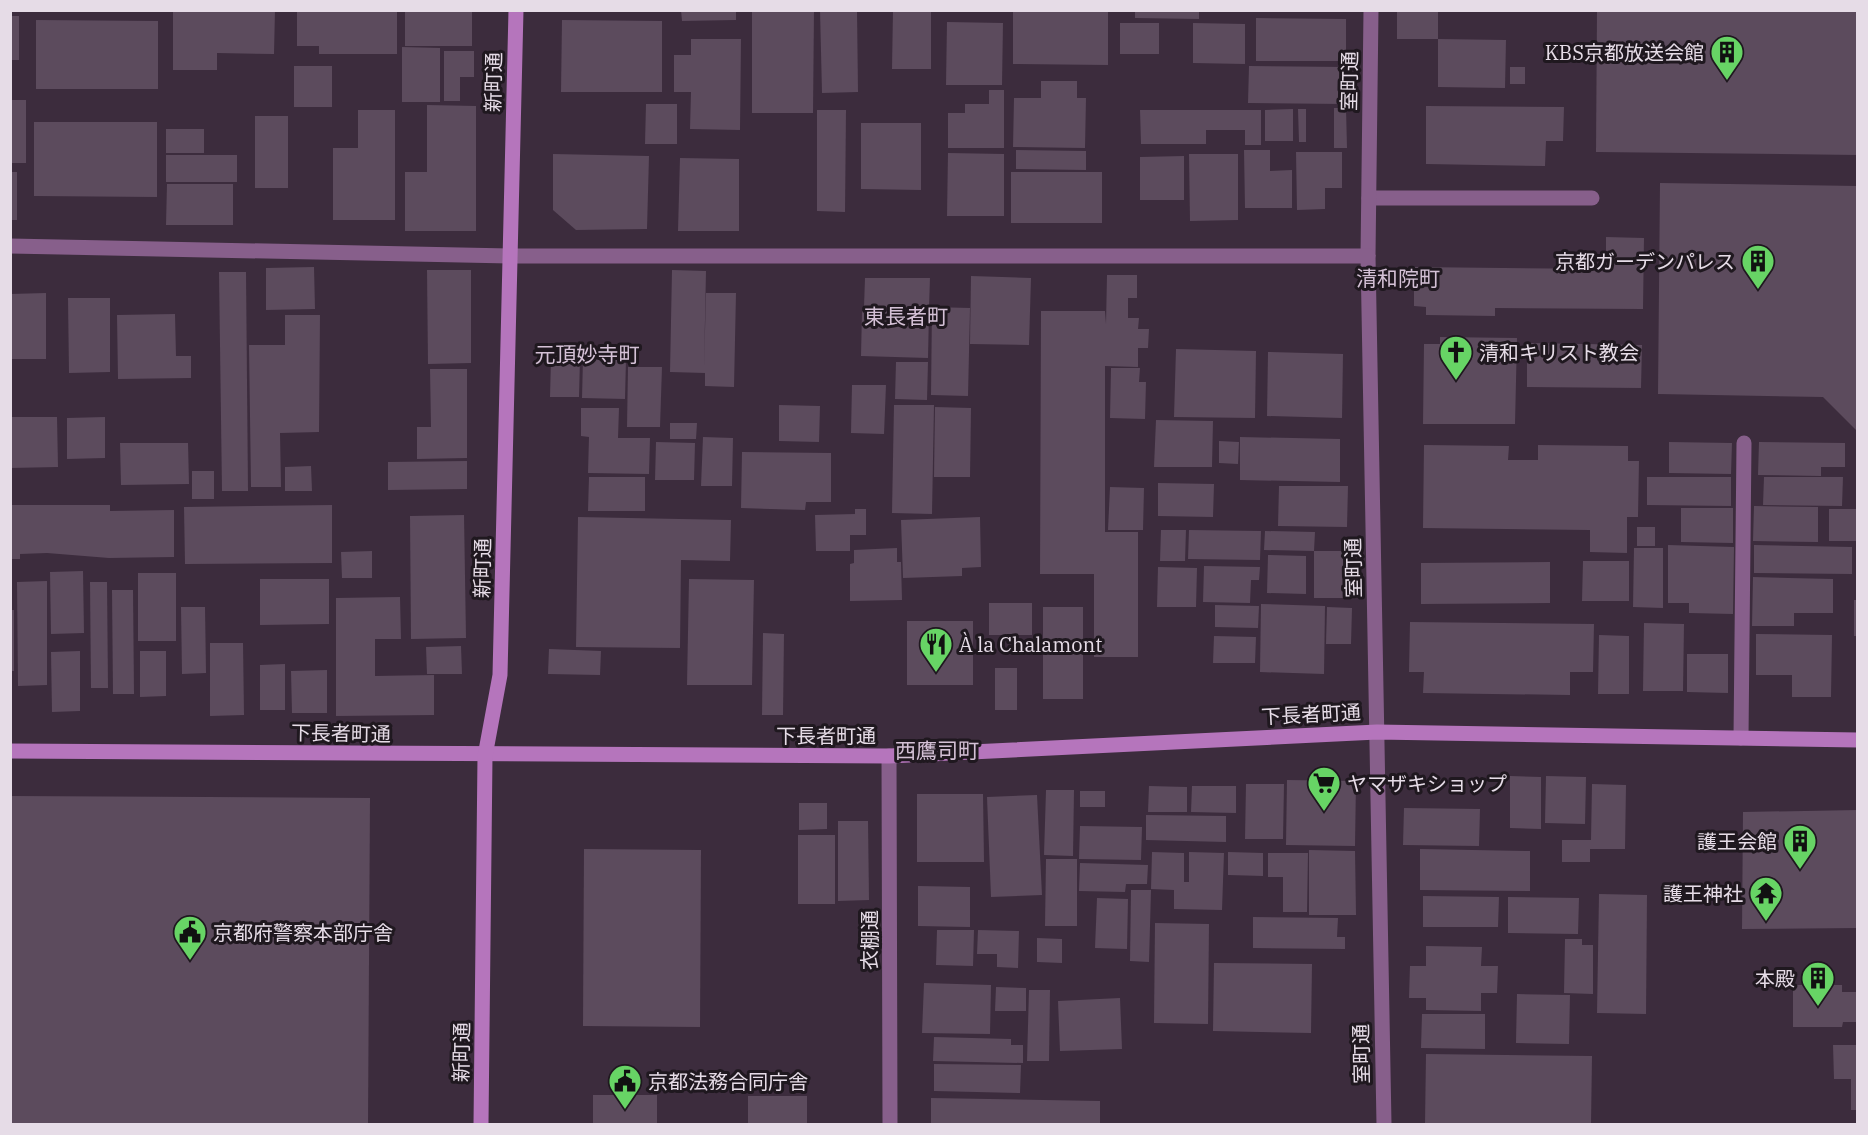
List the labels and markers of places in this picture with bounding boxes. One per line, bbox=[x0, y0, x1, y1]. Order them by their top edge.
building icon: KBS京都放送会館 bbox=[1709, 34, 1745, 81]
place label: KBS京都放送会館 bbox=[1545, 39, 1704, 66]
building icon: 京都ガーデンパレス bbox=[1740, 243, 1776, 290]
place label: 京都ガーデンパレス bbox=[1555, 248, 1735, 275]
church icon: 清和キリスト教会 bbox=[1438, 334, 1474, 381]
place label: 清和キリスト教会 bbox=[1479, 339, 1639, 366]
restaurant icon: À la Chalamont bbox=[918, 626, 954, 673]
place label: À la Chalamont bbox=[959, 631, 1102, 658]
supermarket icon: ヤマザキショップ bbox=[1306, 765, 1342, 812]
place label: ヤマザキショップ bbox=[1347, 770, 1507, 797]
building icon: 護王会館 bbox=[1782, 823, 1818, 870]
place label: 護王会館 bbox=[1697, 828, 1777, 855]
temple icon: 護王神社 bbox=[1748, 875, 1784, 922]
place label: 護王神社 bbox=[1663, 880, 1743, 907]
public building icon: 京都府警察本部庁舎 bbox=[172, 914, 208, 961]
place label: 京都府警察本部庁舎 bbox=[213, 919, 393, 946]
building icon: 本殿 bbox=[1800, 960, 1836, 1007]
place label: 本殿 bbox=[1755, 965, 1795, 992]
public building icon: 京都法務合同庁舎 bbox=[607, 1063, 643, 1110]
place label: 京都法務合同庁舎 bbox=[648, 1068, 808, 1095]

